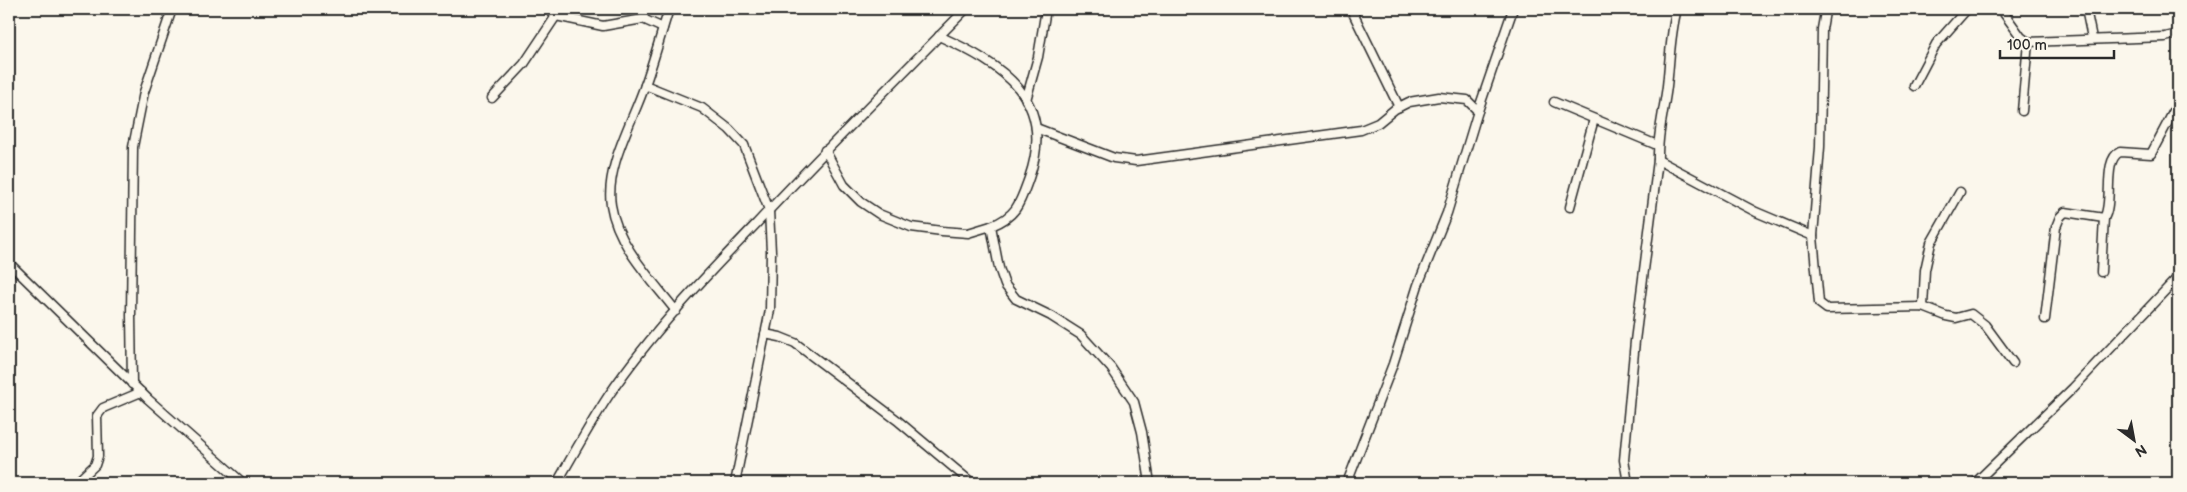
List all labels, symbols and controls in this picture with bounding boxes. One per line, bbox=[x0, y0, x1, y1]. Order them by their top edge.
scale bar bbox=[2000, 28, 2113, 60]
text: 100 m bbox=[2007, 36, 2047, 55]
north arrow bbox=[2110, 414, 2160, 464]
text: N bbox=[2132, 441, 2150, 461]

